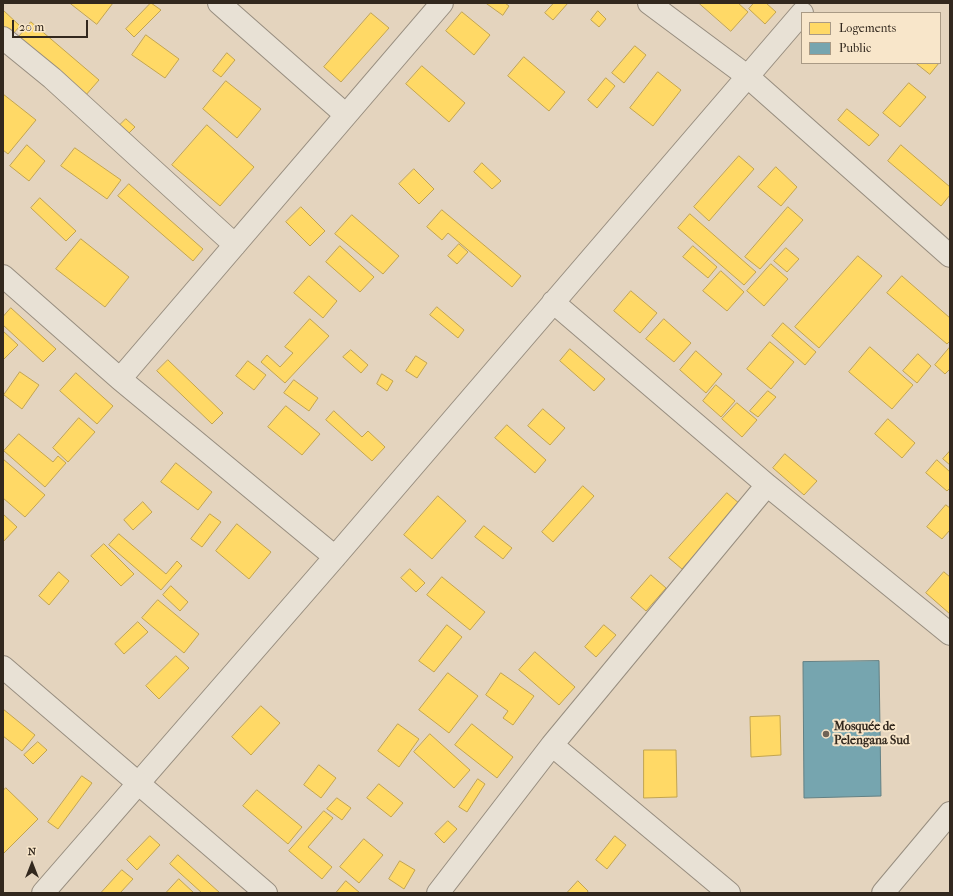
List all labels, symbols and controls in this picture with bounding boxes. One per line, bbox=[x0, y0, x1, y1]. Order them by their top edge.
scale bar bbox=[14, 12, 90, 38]
legend bbox=[801, 12, 941, 64]
text: 20 m bbox=[19, 20, 44, 34]
text: Logements bbox=[839, 21, 896, 35]
text: Public bbox=[839, 41, 871, 55]
place label: Mosquée de Pelengana Sud bbox=[834, 720, 909, 748]
marker: Mosquée de Pelengana Sud bbox=[821, 729, 831, 739]
north arrow bbox=[12, 844, 52, 884]
text: N bbox=[28, 845, 36, 858]

